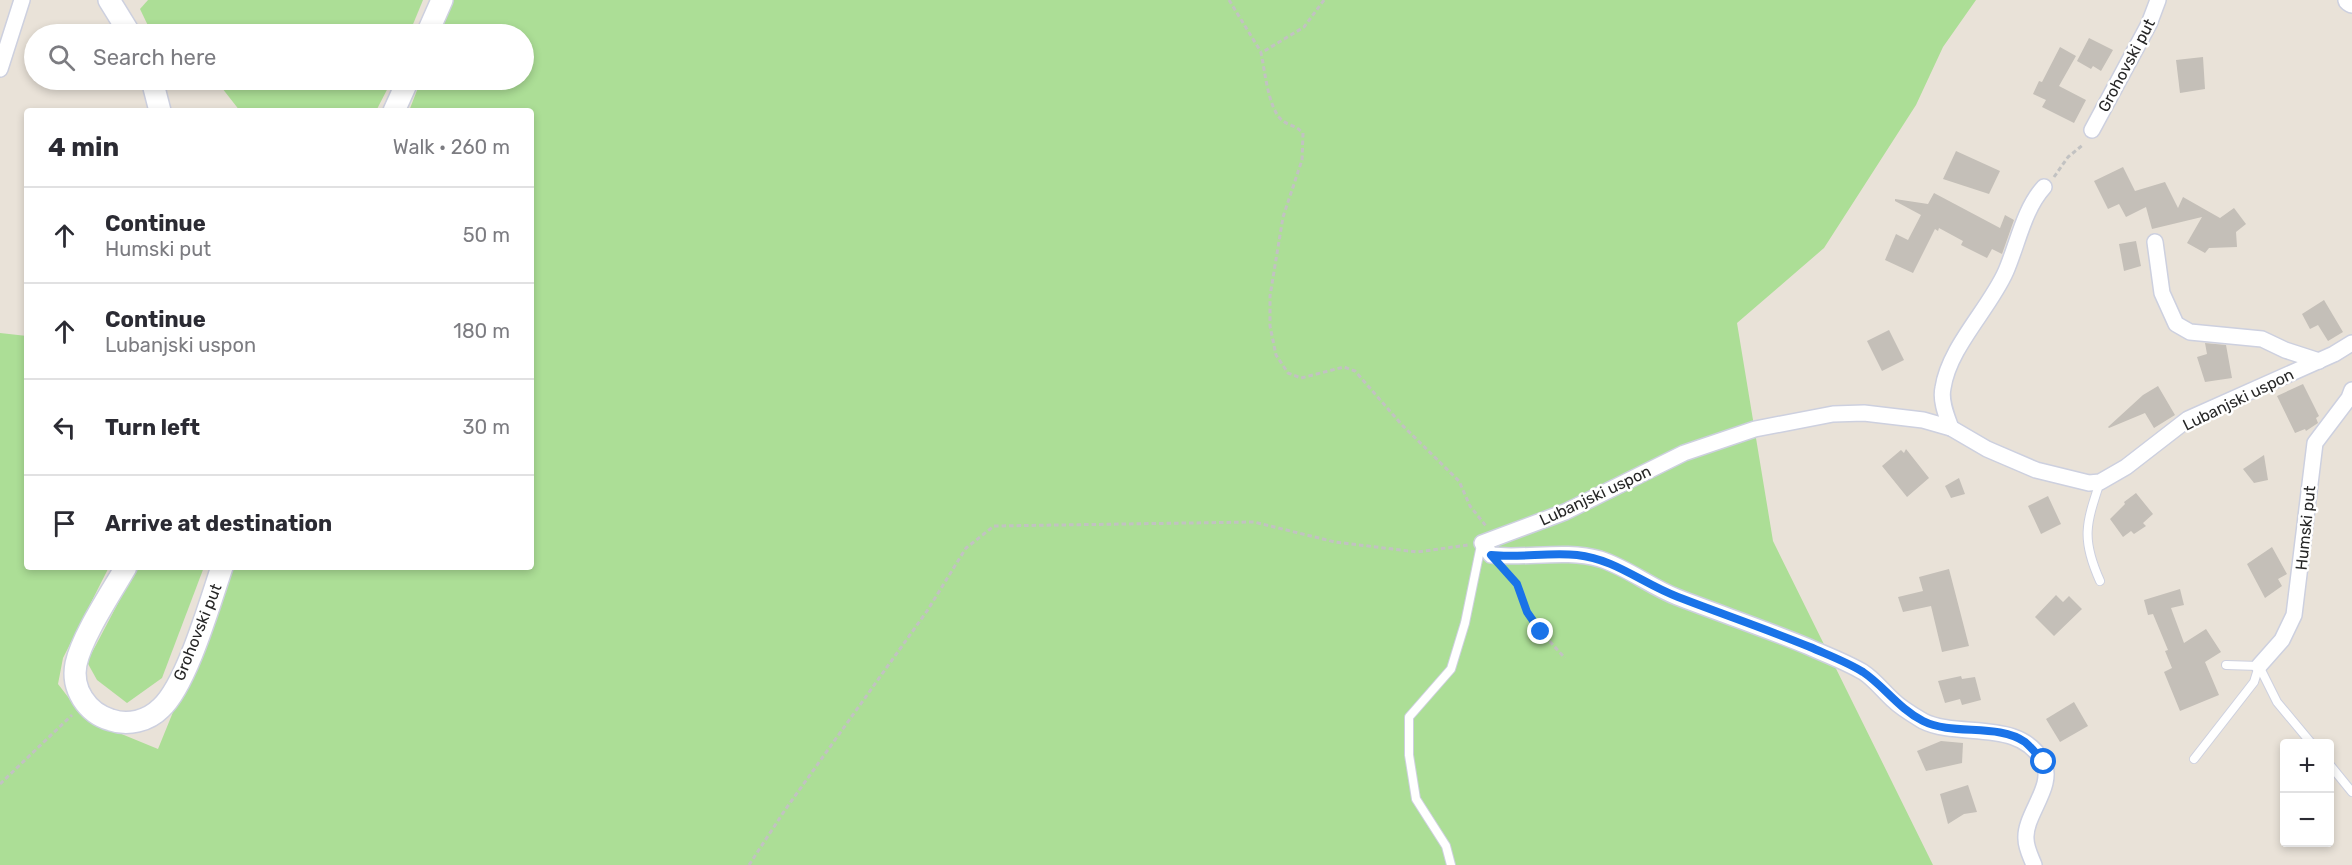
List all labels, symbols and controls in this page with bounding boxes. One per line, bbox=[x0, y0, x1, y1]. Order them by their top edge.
street label: Grohovski put bbox=[2094, 15, 2159, 115]
search box bbox=[24, 24, 534, 90]
icon: search bbox=[45, 41, 78, 74]
text: Search here bbox=[93, 44, 216, 71]
text: 4 min bbox=[48, 132, 119, 163]
text: Walk · 260 m bbox=[393, 135, 510, 159]
text: Continue bbox=[105, 210, 206, 237]
icon: ahead bbox=[48, 219, 81, 252]
text: 50 m bbox=[463, 223, 510, 247]
text: Humski put bbox=[105, 237, 211, 261]
text: Continue bbox=[105, 306, 206, 333]
icon: ahead bbox=[48, 315, 81, 348]
text: 180 m bbox=[453, 319, 510, 343]
text: Lubanjski uspon bbox=[105, 333, 256, 357]
street label: Lubanjski uspon bbox=[2180, 364, 2297, 434]
icon: left bbox=[48, 411, 81, 444]
text: Turn left bbox=[105, 414, 200, 441]
text: 30 m bbox=[463, 415, 510, 439]
street label: Lubanjski uspon bbox=[1536, 461, 1654, 530]
street label: Humski put bbox=[2292, 485, 2319, 571]
icon: arrive bbox=[48, 507, 81, 540]
text: Arrive at destination bbox=[105, 510, 332, 537]
street label: Grohovski put bbox=[169, 581, 226, 683]
route end bbox=[1527, 618, 1553, 644]
map controls bbox=[2280, 739, 2334, 847]
button: + bbox=[2280, 739, 2334, 793]
route start bbox=[2030, 748, 2056, 774]
button: − bbox=[2280, 793, 2334, 847]

